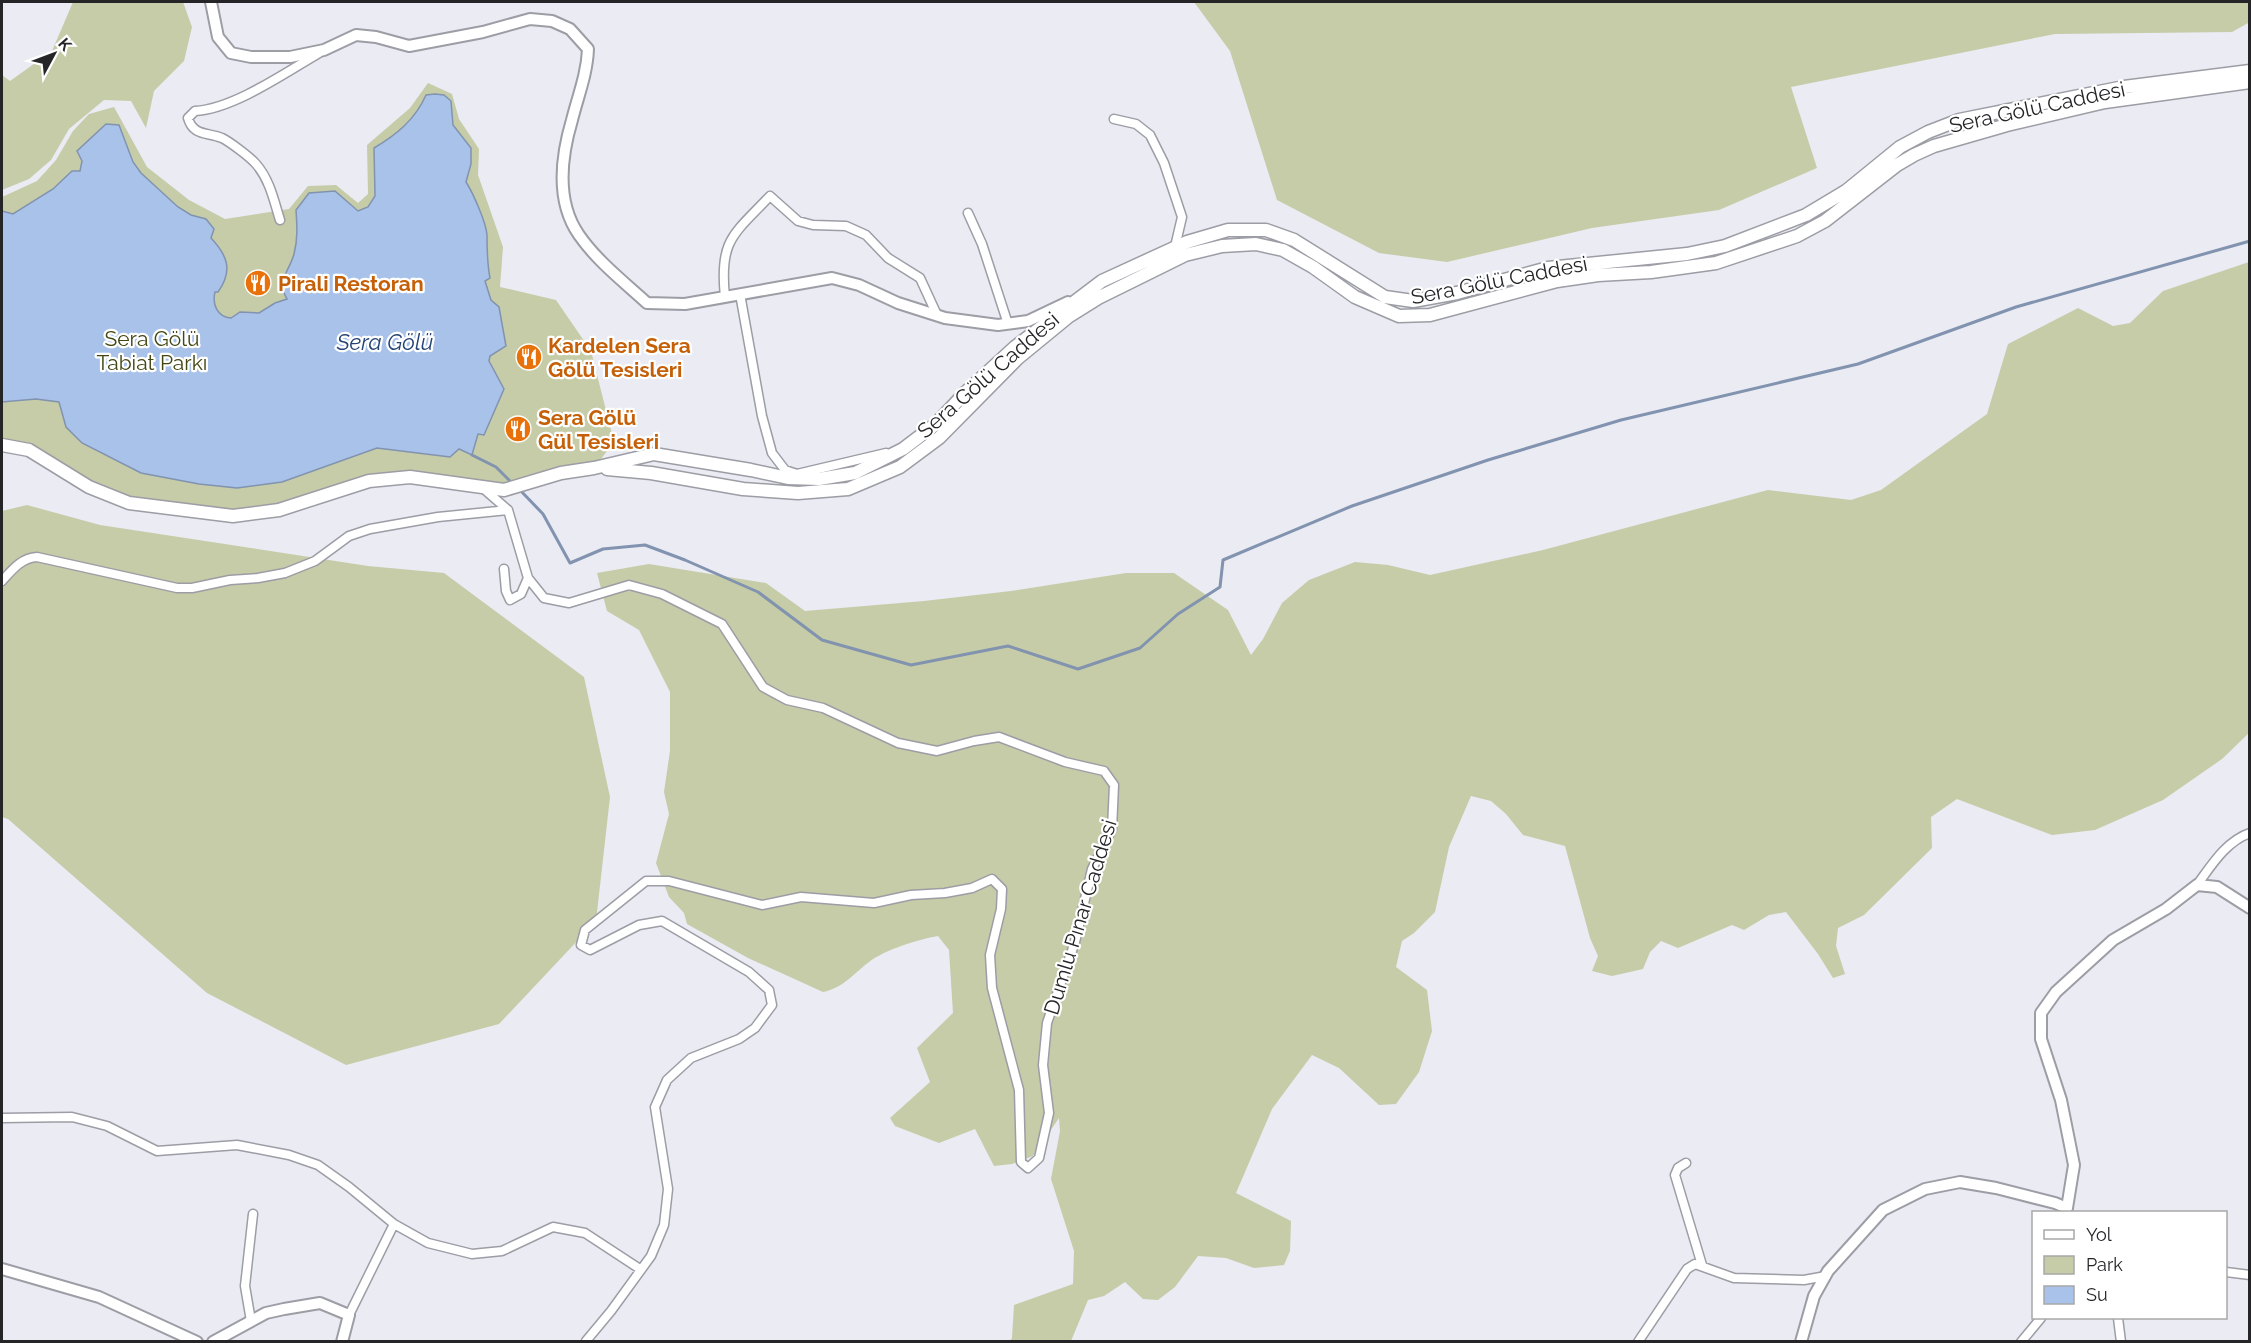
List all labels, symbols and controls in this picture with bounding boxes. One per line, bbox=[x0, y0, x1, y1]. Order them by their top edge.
north arrow bbox=[24, 24, 84, 84]
text: K bbox=[54, 34, 76, 55]
street label: Sera Gölü Caddesi bbox=[1947, 76, 2127, 138]
street label: Sera Gölü Caddesi bbox=[1409, 251, 1589, 309]
restaurant icon: Pirali Restoran bbox=[243, 268, 273, 298]
place label: Pirali Restoran bbox=[278, 271, 424, 296]
street label: Sera Gölü Caddesi bbox=[912, 307, 1064, 443]
park label: Sera Gölü Tabiat Parkı bbox=[97, 326, 207, 375]
water label: Sera Gölü bbox=[336, 329, 433, 355]
place label: Kardelen Sera Gölü Tesisleri bbox=[548, 333, 691, 382]
restaurant icon: Kardelen Sera Gölü Tesisleri bbox=[514, 342, 544, 372]
place label: Sera Gölü Gül Tesisleri bbox=[538, 405, 659, 454]
restaurant icon: Sera Gölü Gül Tesisleri bbox=[503, 414, 533, 444]
street label: Dumlu Pınar Caddesi bbox=[1038, 816, 1122, 1018]
legend bbox=[2032, 1211, 2227, 1319]
text: Yol bbox=[2086, 1224, 2112, 1245]
text: Park bbox=[2086, 1254, 2123, 1275]
text: Su bbox=[2086, 1284, 2108, 1305]

